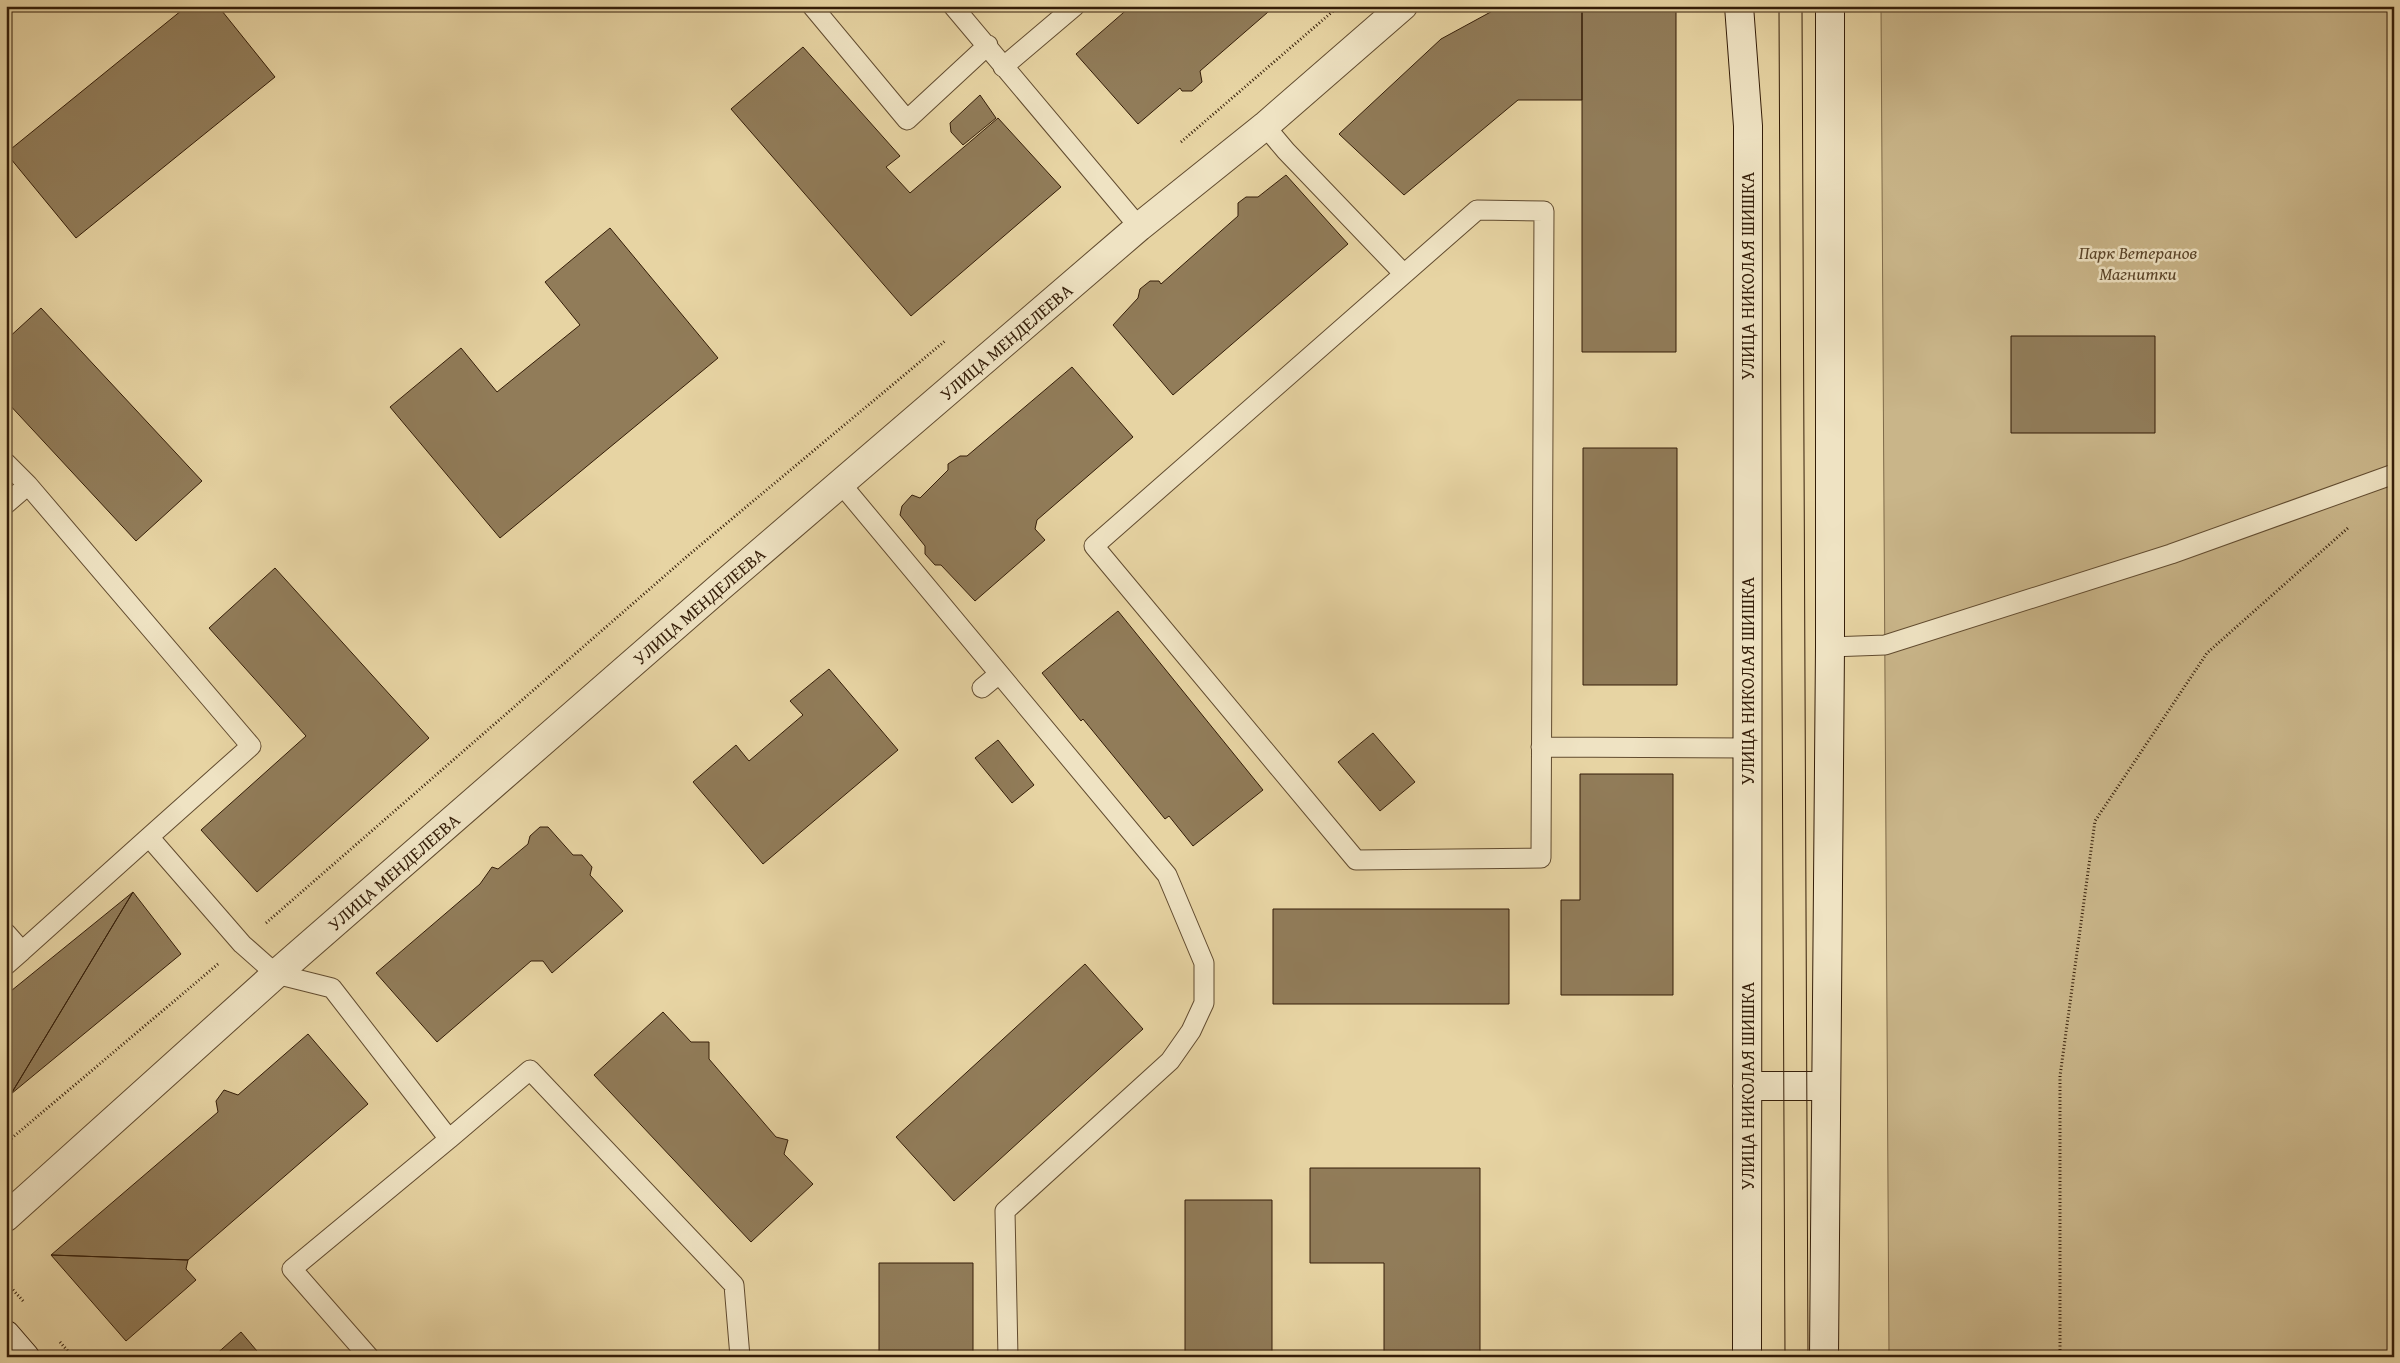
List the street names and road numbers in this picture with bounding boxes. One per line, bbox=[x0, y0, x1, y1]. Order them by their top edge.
street label: УЛИЦА НИКОЛАЯ ШИШКА bbox=[1734, 172, 1761, 380]
street label: УЛИЦА МЕНДЕЛЕЕВА bbox=[933, 277, 1078, 406]
street label: УЛИЦА МЕНДЕЛЕЕВА bbox=[627, 540, 771, 671]
street label: УЛИЦА НИКОЛАЯ ШИШКА bbox=[1734, 577, 1761, 785]
street label: УЛИЦА МЕНДЕЛЕЕВА bbox=[321, 806, 466, 937]
street label: УЛИЦА НИКОЛАЯ ШИШКА bbox=[1734, 982, 1761, 1190]

